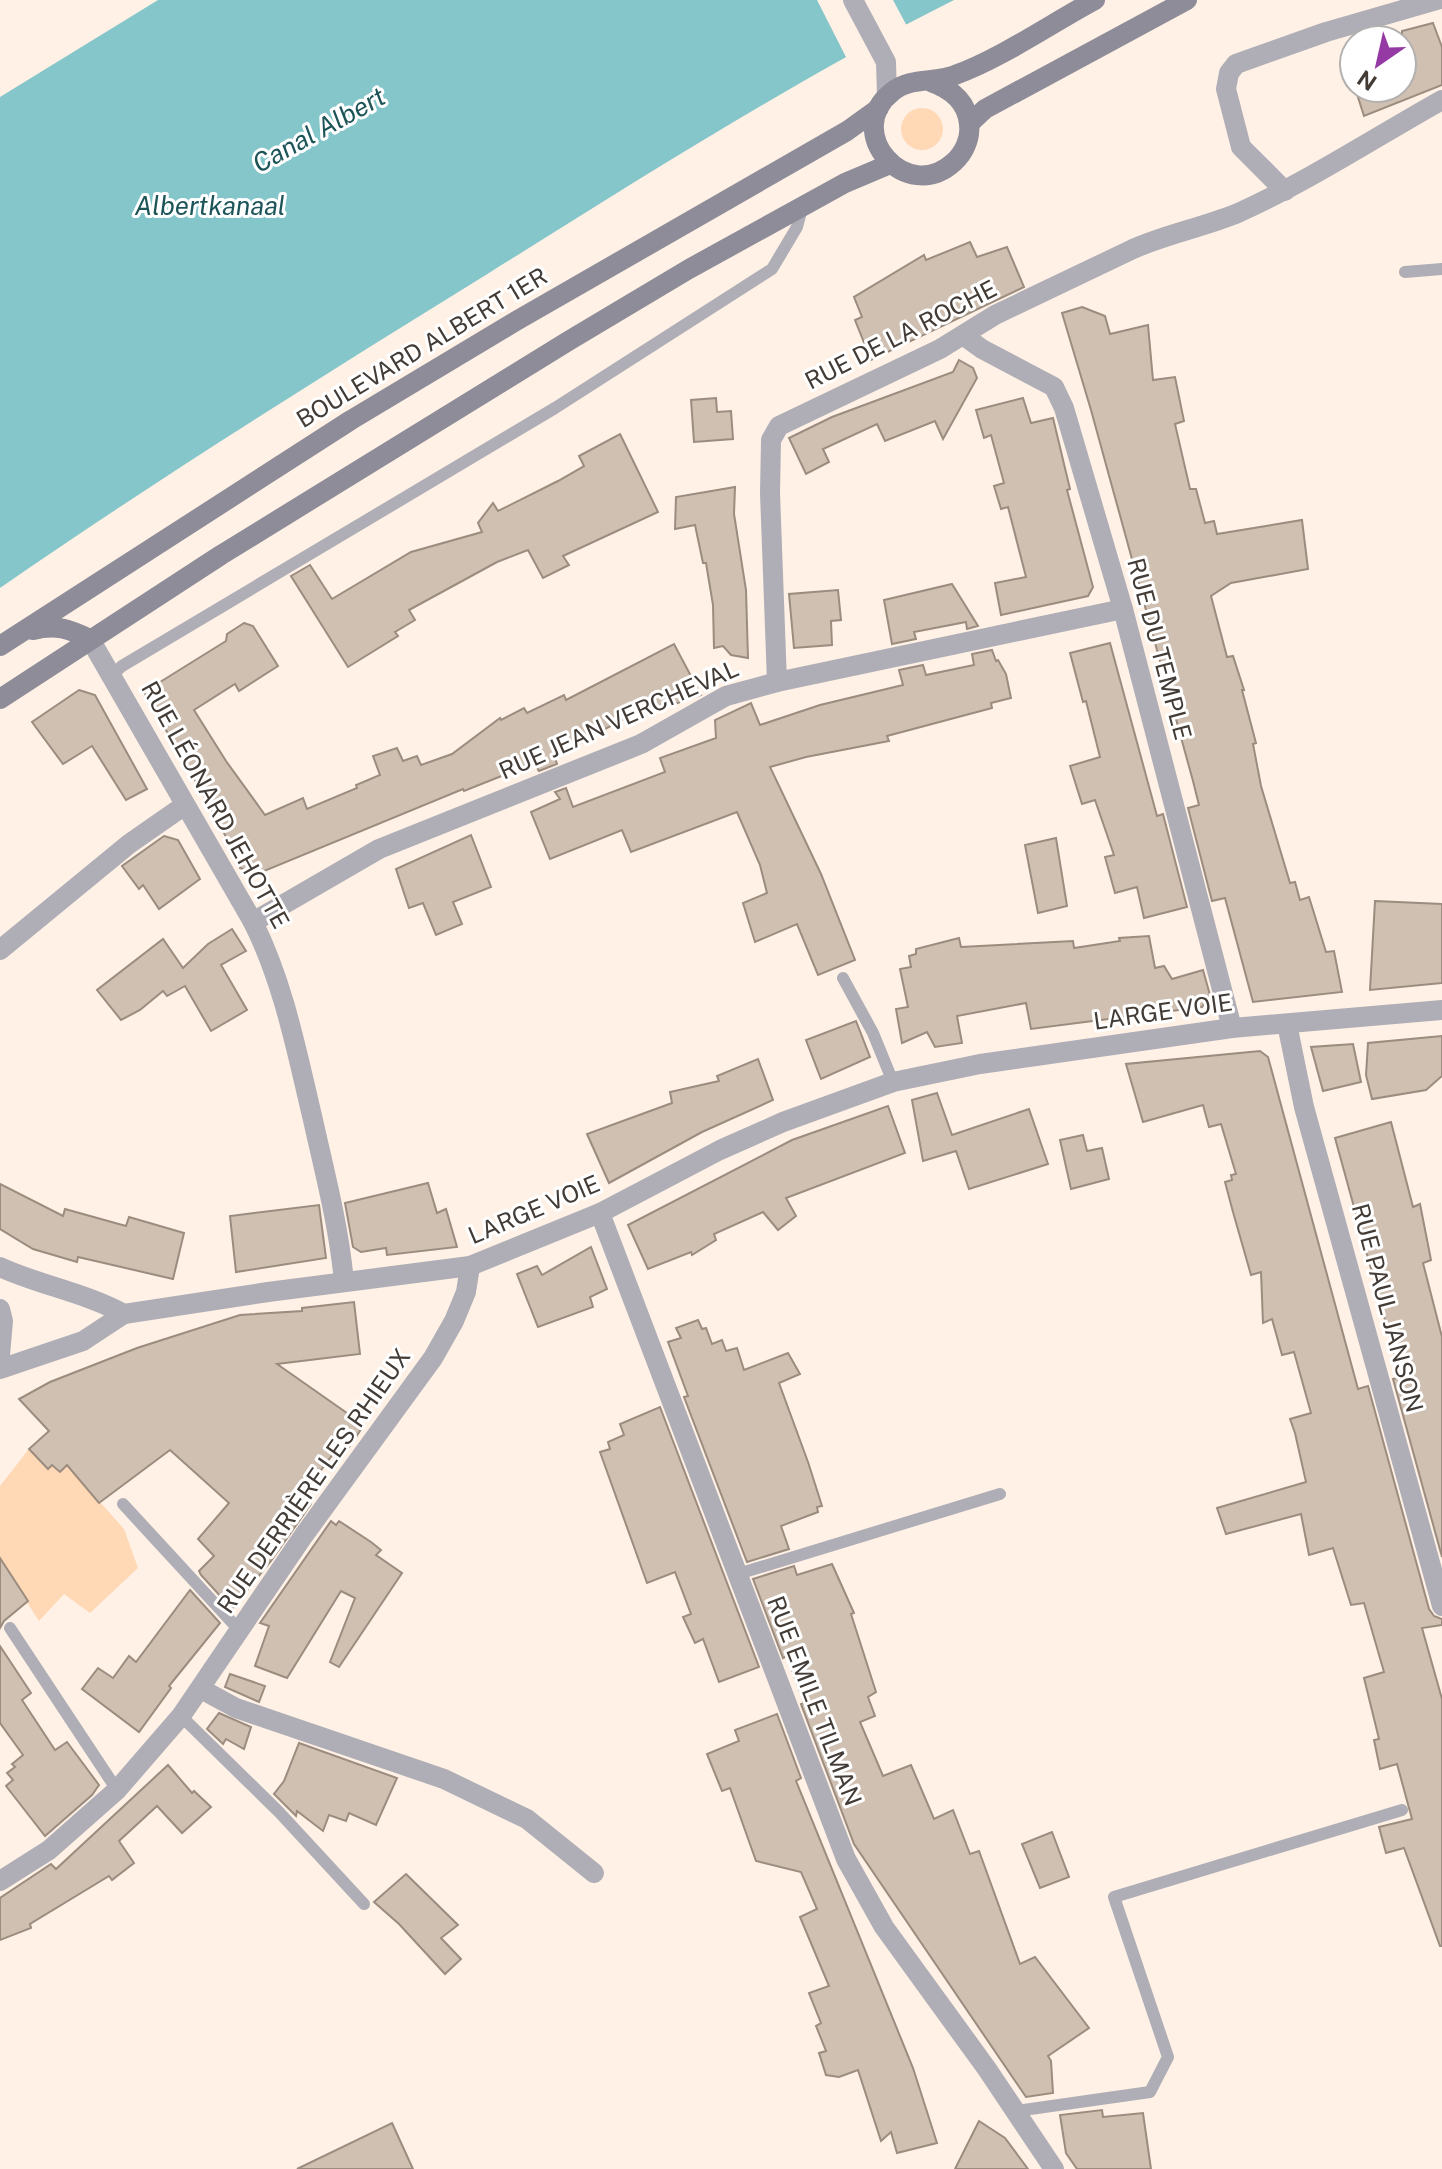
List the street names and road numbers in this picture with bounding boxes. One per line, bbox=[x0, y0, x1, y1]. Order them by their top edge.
street label: BOULEVARD ALBERT 1ER bbox=[291, 261, 552, 433]
street label: RUE DE LA ROCHE bbox=[800, 274, 1001, 395]
street label: RUE DU TEMPLE bbox=[1122, 555, 1198, 743]
street label: RUE JEAN VERCHEVAL bbox=[495, 654, 743, 785]
street label: RUE LÉONARD JEHOTTE bbox=[136, 676, 296, 933]
street label: LARGE VOIE bbox=[1092, 987, 1234, 1035]
street label: LARGE VOIE bbox=[464, 1169, 604, 1249]
street label: RUE PAUL JANSON bbox=[1347, 1200, 1429, 1415]
street label: RUE DERRIÈRE LES RHIEUX bbox=[211, 1343, 415, 1618]
street label: RUE EMILE TILMAN bbox=[762, 1592, 868, 1809]

